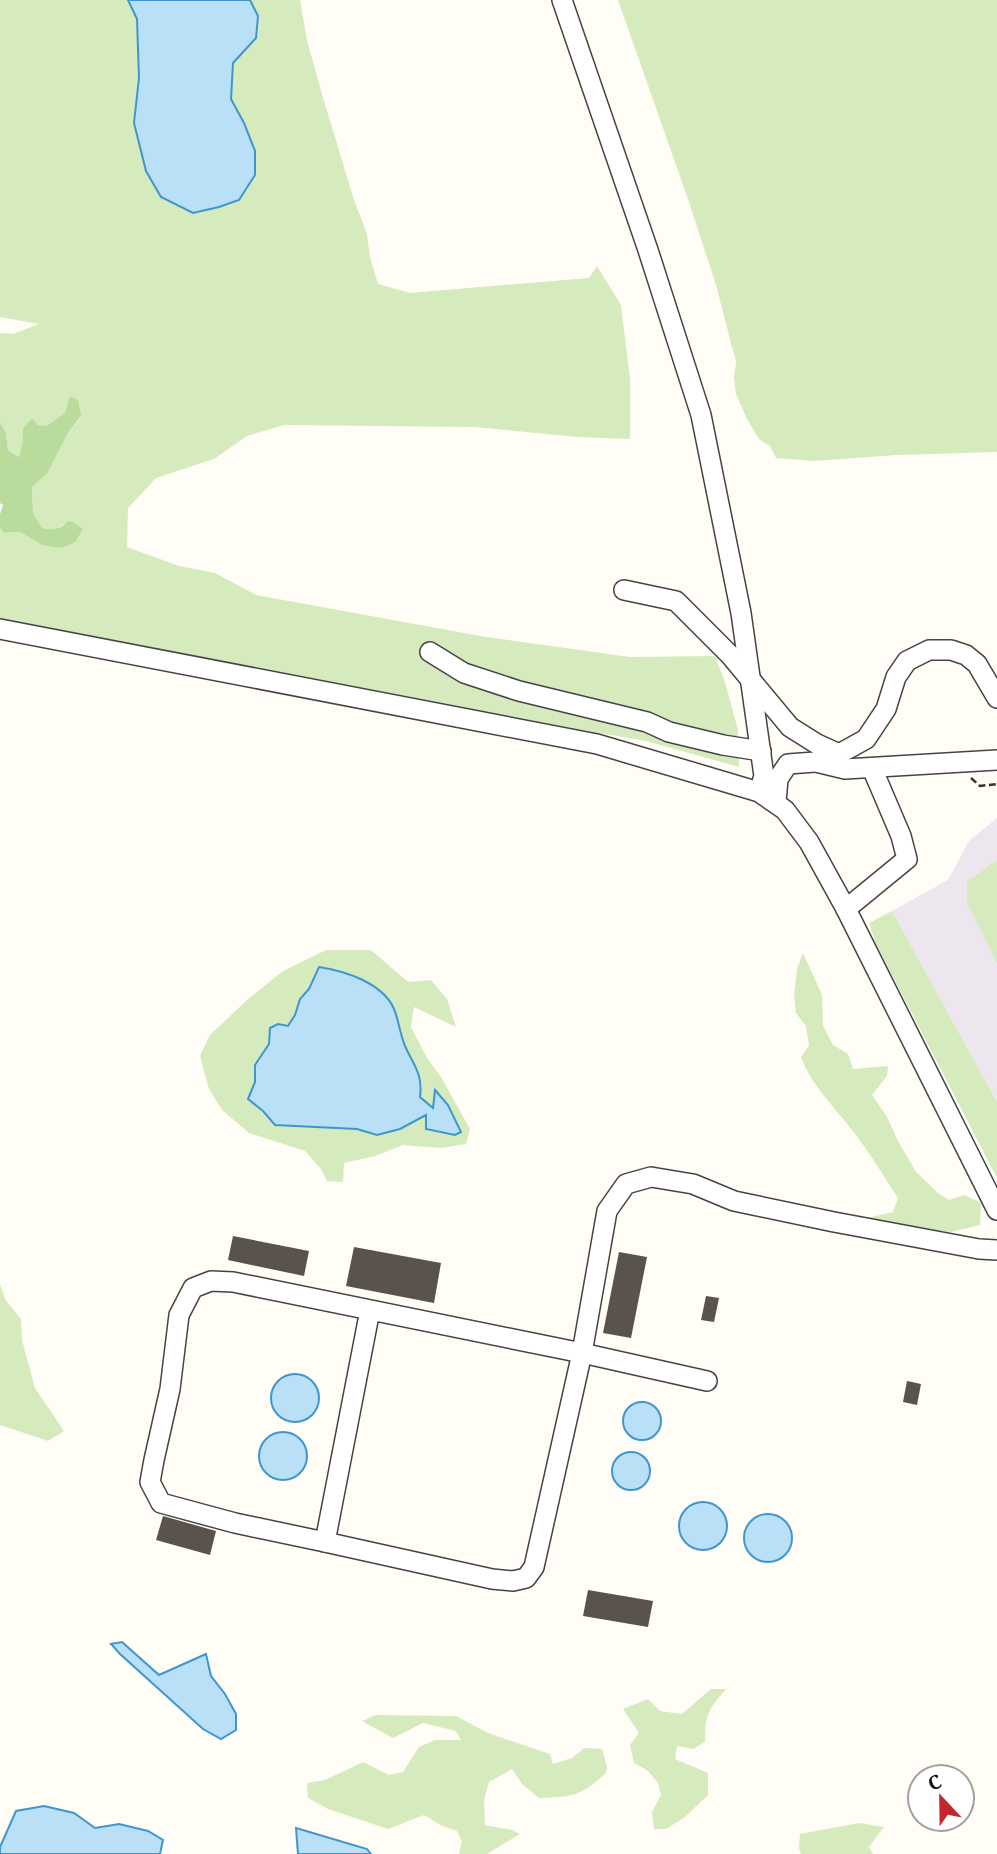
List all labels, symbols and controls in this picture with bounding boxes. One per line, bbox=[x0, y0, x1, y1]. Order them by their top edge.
north arrow bbox=[906, 1763, 976, 1833]
text: С bbox=[924, 1768, 945, 1797]

